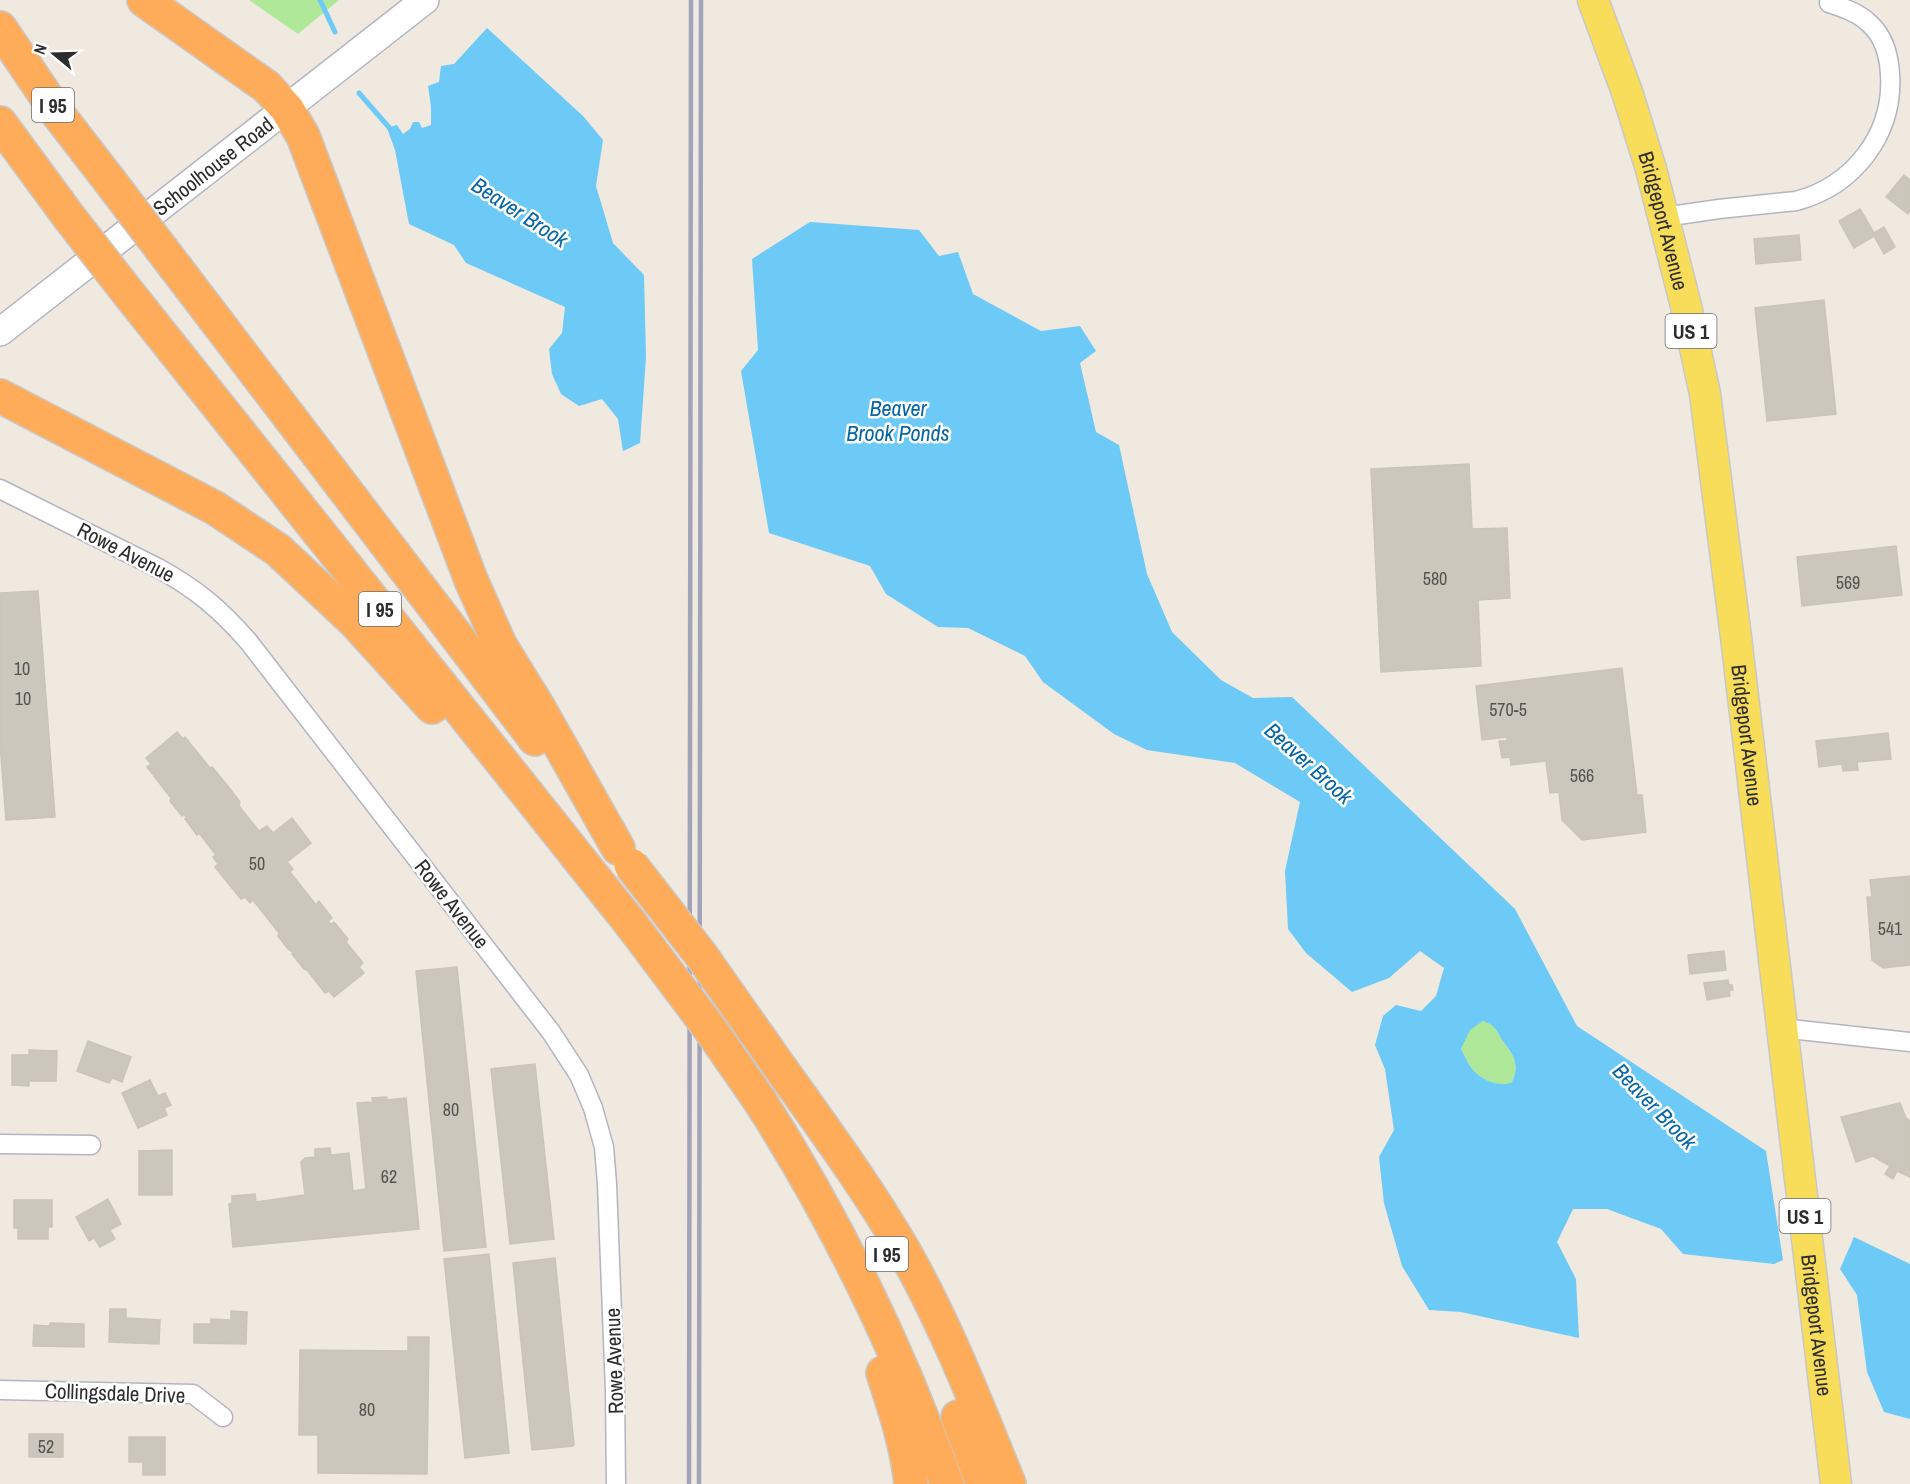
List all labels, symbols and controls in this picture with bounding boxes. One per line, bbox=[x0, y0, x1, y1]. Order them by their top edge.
north arrow bbox=[24, 24, 84, 84]
text: N bbox=[28, 41, 52, 57]
road number: I 95 bbox=[32, 88, 74, 122]
street label: Schoolhouse Road bbox=[146, 110, 279, 222]
street label: Bridgeport Avenue bbox=[1632, 148, 1696, 293]
water label: Beaver Brook bbox=[466, 170, 575, 255]
road number: US 1 bbox=[1666, 314, 1716, 348]
water label: Beaver Brook Ponds bbox=[846, 393, 950, 448]
street label: Rowe Avenue bbox=[72, 515, 180, 589]
house number: 580 bbox=[1423, 566, 1447, 591]
house number: 569 bbox=[1836, 570, 1860, 595]
road number: I 95 bbox=[359, 592, 401, 626]
house number: 10 bbox=[14, 656, 30, 681]
street label: Bridgeport Avenue bbox=[1725, 663, 1770, 808]
house number: 10 bbox=[15, 686, 31, 711]
house number: 570-5 bbox=[1489, 697, 1527, 722]
water label: Beaver Brook bbox=[1258, 715, 1360, 811]
house number: 566 bbox=[1570, 763, 1594, 788]
house number: 50 bbox=[249, 851, 265, 876]
street label: Rowe Avenue bbox=[408, 853, 496, 955]
house number: 541 bbox=[1878, 916, 1903, 941]
water label: Beaver Brook bbox=[1606, 1056, 1704, 1156]
house number: 80 bbox=[443, 1097, 459, 1122]
house number: 62 bbox=[381, 1164, 397, 1189]
road number: US 1 bbox=[1780, 1199, 1830, 1233]
road number: I 95 bbox=[866, 1237, 908, 1271]
street label: Bridgeport Avenue bbox=[1794, 1253, 1840, 1398]
street label: Rowe Avenue bbox=[598, 1308, 630, 1414]
street label: Collingsdale Drive bbox=[44, 1376, 186, 1410]
house number: 80 bbox=[359, 1397, 375, 1422]
house number: 52 bbox=[38, 1434, 54, 1459]

